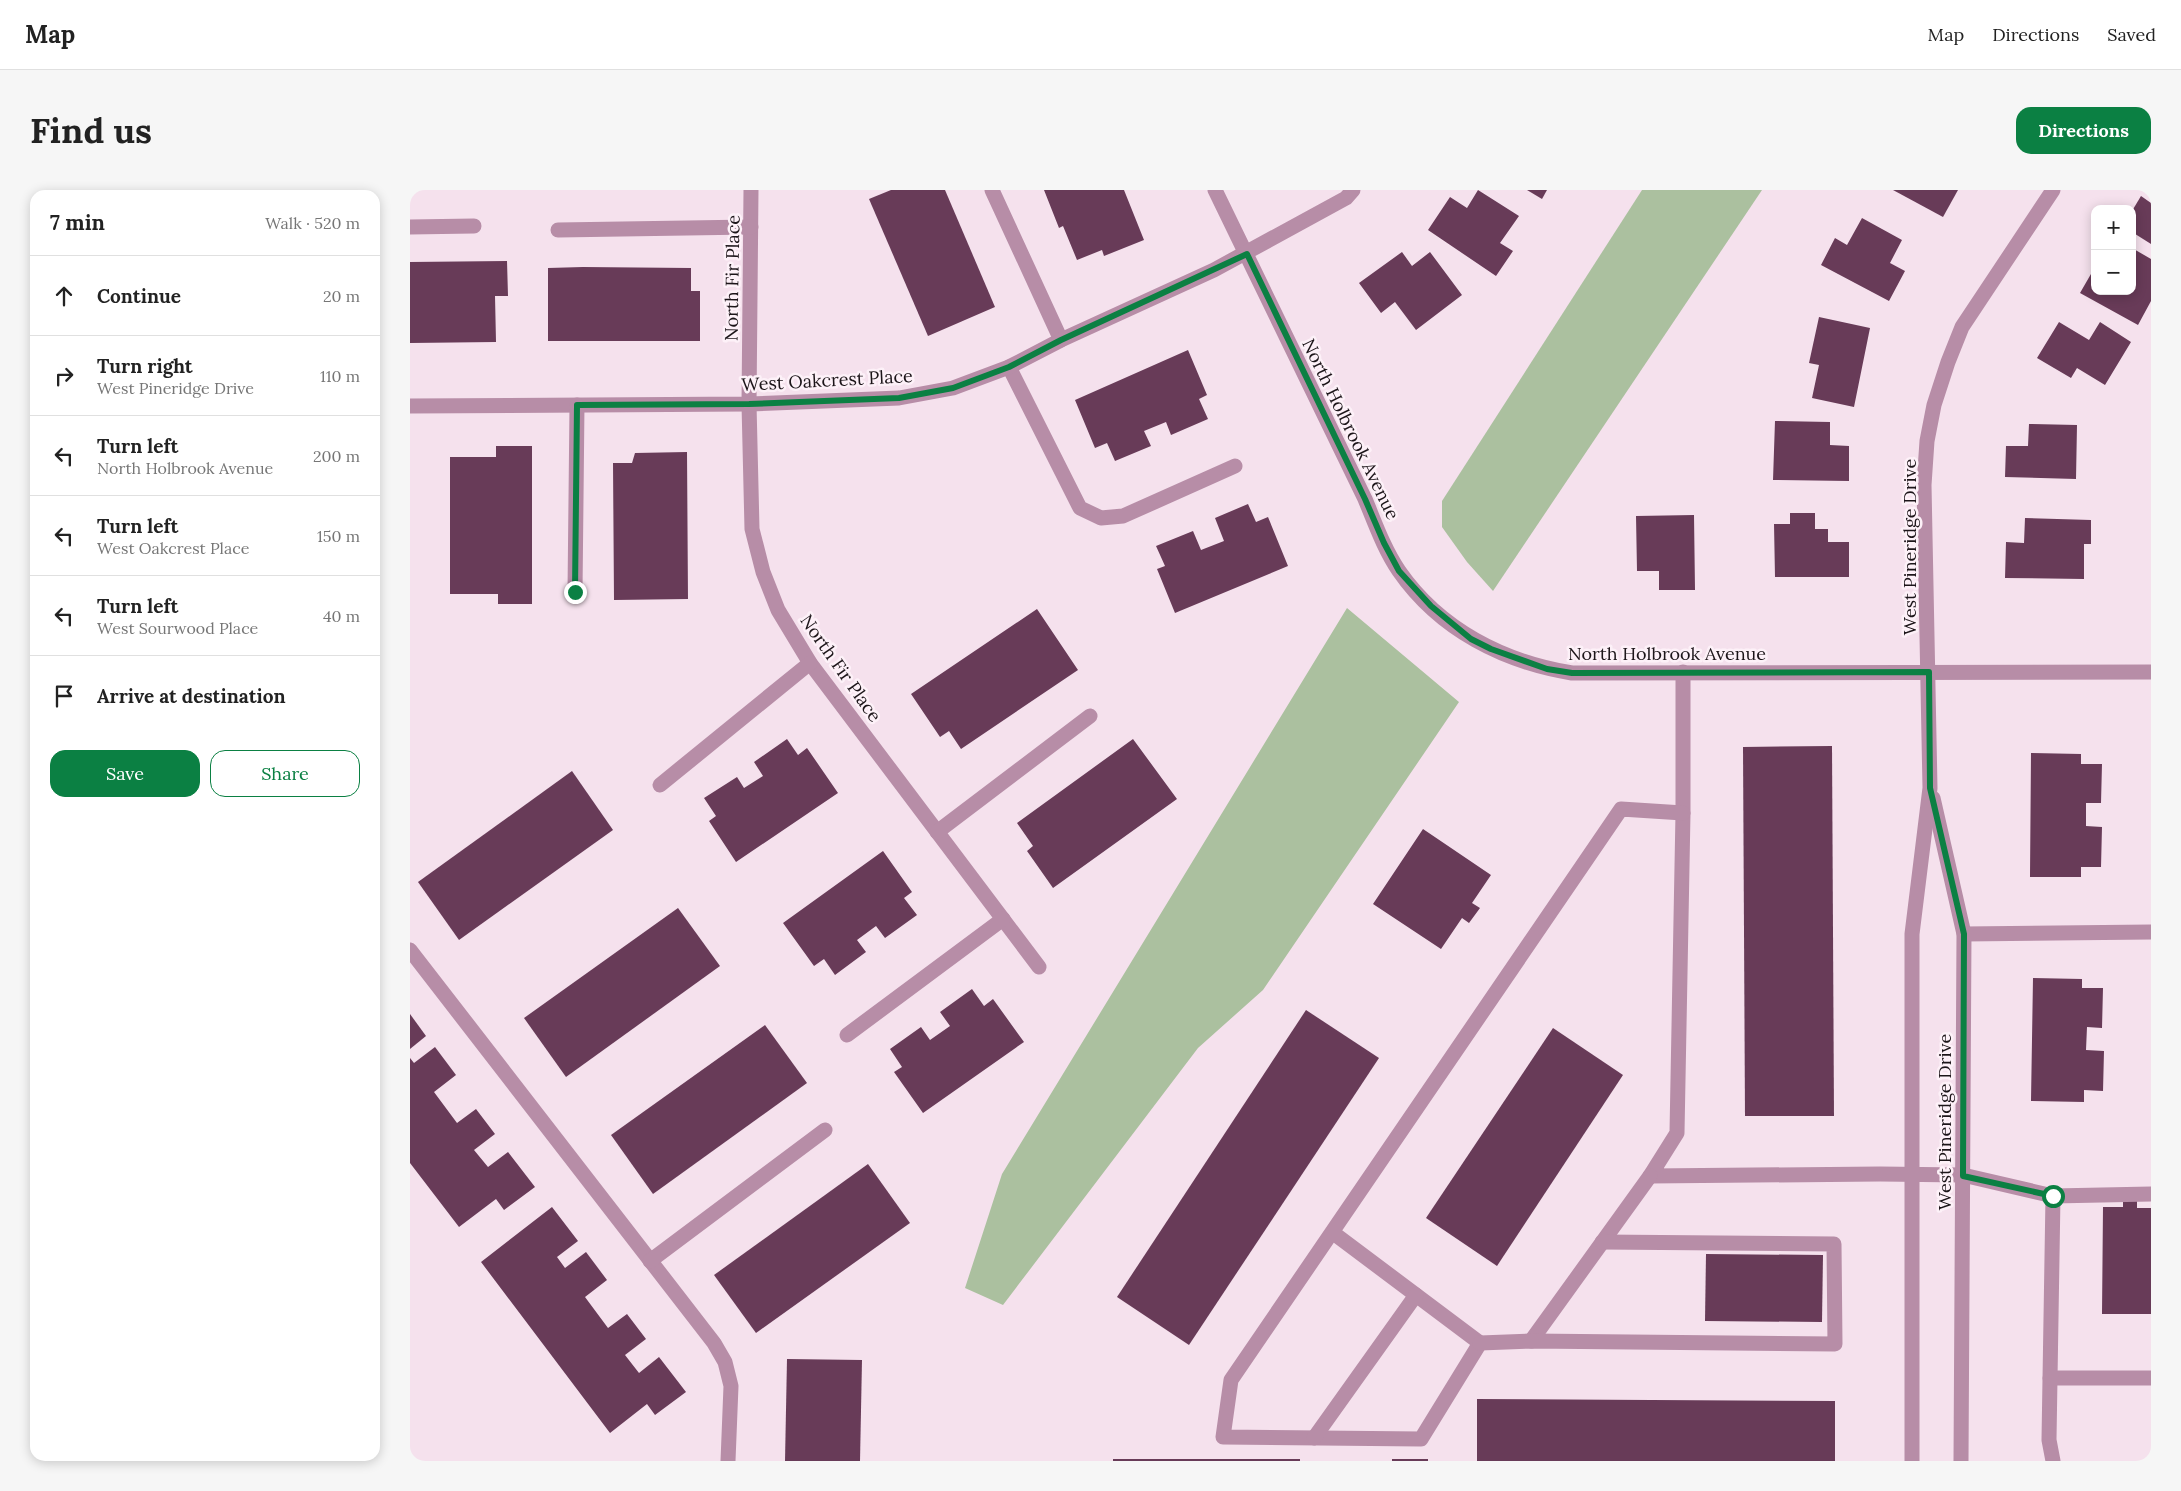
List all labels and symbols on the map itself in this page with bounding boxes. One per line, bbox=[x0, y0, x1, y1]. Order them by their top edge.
street label: North Fir Place bbox=[719, 215, 745, 341]
street label: North Holbrook Avenue bbox=[1297, 335, 1405, 523]
street label: West Oakcrest Place bbox=[741, 364, 913, 396]
street label: West Pineridge Drive bbox=[1898, 458, 1921, 635]
route end bbox=[564, 581, 587, 604]
street label: North Fir Place bbox=[795, 610, 887, 726]
street label: North Holbrook Avenue bbox=[1568, 642, 1766, 665]
street label: West Pineridge Drive bbox=[1933, 1033, 1956, 1210]
route start bbox=[2042, 1185, 2065, 1208]

